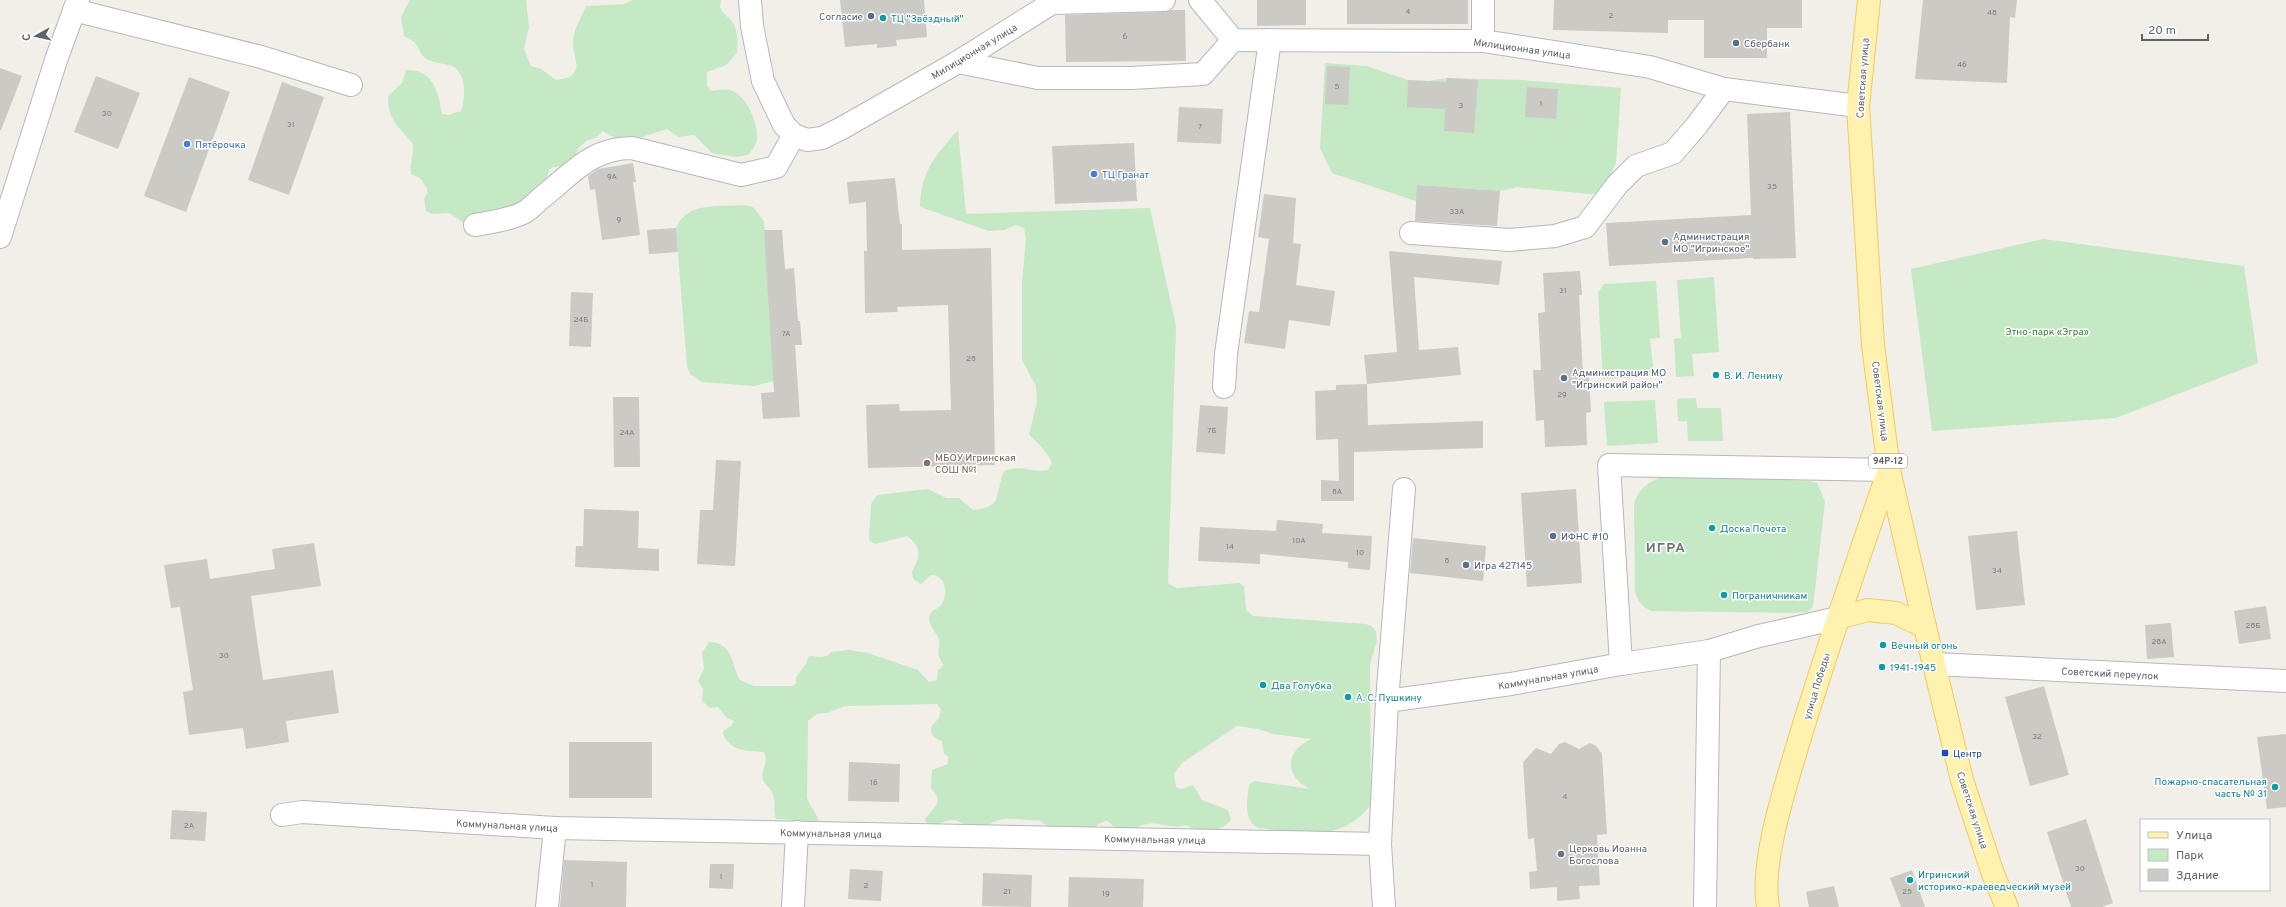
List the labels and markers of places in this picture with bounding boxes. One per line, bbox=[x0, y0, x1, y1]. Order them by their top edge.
place label: Согласие bbox=[819, 11, 863, 24]
marker: Согласие bbox=[866, 11, 876, 21]
marker: ТЦ "Звёздный" bbox=[878, 13, 888, 23]
place label: ТЦ "Звёздный" bbox=[891, 13, 964, 26]
marker: Сбербанк bbox=[1731, 38, 1741, 48]
place label: Сбербанк bbox=[1744, 38, 1790, 51]
marker: Пятёрочка bbox=[182, 139, 192, 149]
place label: Пятёрочка bbox=[195, 139, 246, 152]
marker: ТЦ Гранат bbox=[1089, 169, 1099, 179]
place label: ТЦ Гранат bbox=[1102, 169, 1150, 182]
place label: Администрация МО "Игринское" bbox=[1673, 231, 1750, 256]
marker: Администрация МО "Игринское" bbox=[1660, 237, 1670, 247]
place label: Администрация МО "Игринский район" bbox=[1572, 367, 1666, 392]
marker: В. И. Ленину bbox=[1711, 370, 1721, 380]
place label: В. И. Ленину bbox=[1724, 370, 1783, 383]
marker: Администрация МО "Игринский район" bbox=[1559, 373, 1569, 383]
place label: МБОУ Игринская СОШ №1 bbox=[935, 452, 1016, 477]
marker: МБОУ Игринская СОШ №1 bbox=[922, 458, 932, 468]
marker: Доска Почета bbox=[1707, 523, 1717, 533]
place label: Доска Почета bbox=[1720, 523, 1786, 536]
marker: ИФНС #10 bbox=[1548, 531, 1558, 541]
place label: ИФНС #10 bbox=[1561, 531, 1609, 544]
marker: Игра 427145 bbox=[1461, 560, 1471, 570]
place label: Игра 427145 bbox=[1474, 560, 1532, 573]
marker: Пограничникам bbox=[1719, 590, 1729, 600]
place label: Пограничникам bbox=[1732, 590, 1807, 603]
marker: Вечный огонь bbox=[1878, 640, 1888, 650]
place label: Вечный огонь bbox=[1891, 640, 1958, 653]
marker: 1941-1945 bbox=[1877, 662, 1887, 672]
place label: 1941-1945 bbox=[1890, 662, 1936, 675]
marker: Два Голубка bbox=[1258, 680, 1268, 690]
place label: Два Голубка bbox=[1271, 680, 1331, 693]
marker: А. С. Пушкину bbox=[1343, 692, 1353, 702]
place label: А. С. Пушкину bbox=[1356, 692, 1422, 705]
marker: Центр bbox=[1940, 748, 1950, 758]
place label: Центр bbox=[1953, 748, 1982, 761]
place label: Пожарно-спасательная часть № 31 bbox=[2154, 776, 2267, 801]
marker: Пожарно-спасательная часть № 31 bbox=[2270, 782, 2280, 792]
place label: Церковь Иоанна Богослова bbox=[1569, 843, 1647, 868]
marker: Церковь Иоанна Богослова bbox=[1556, 849, 1566, 859]
place label: Игринский историко-краеведческий музей bbox=[1918, 869, 2071, 894]
marker: Игринский историко-краеведческий музей bbox=[1905, 875, 1915, 885]

